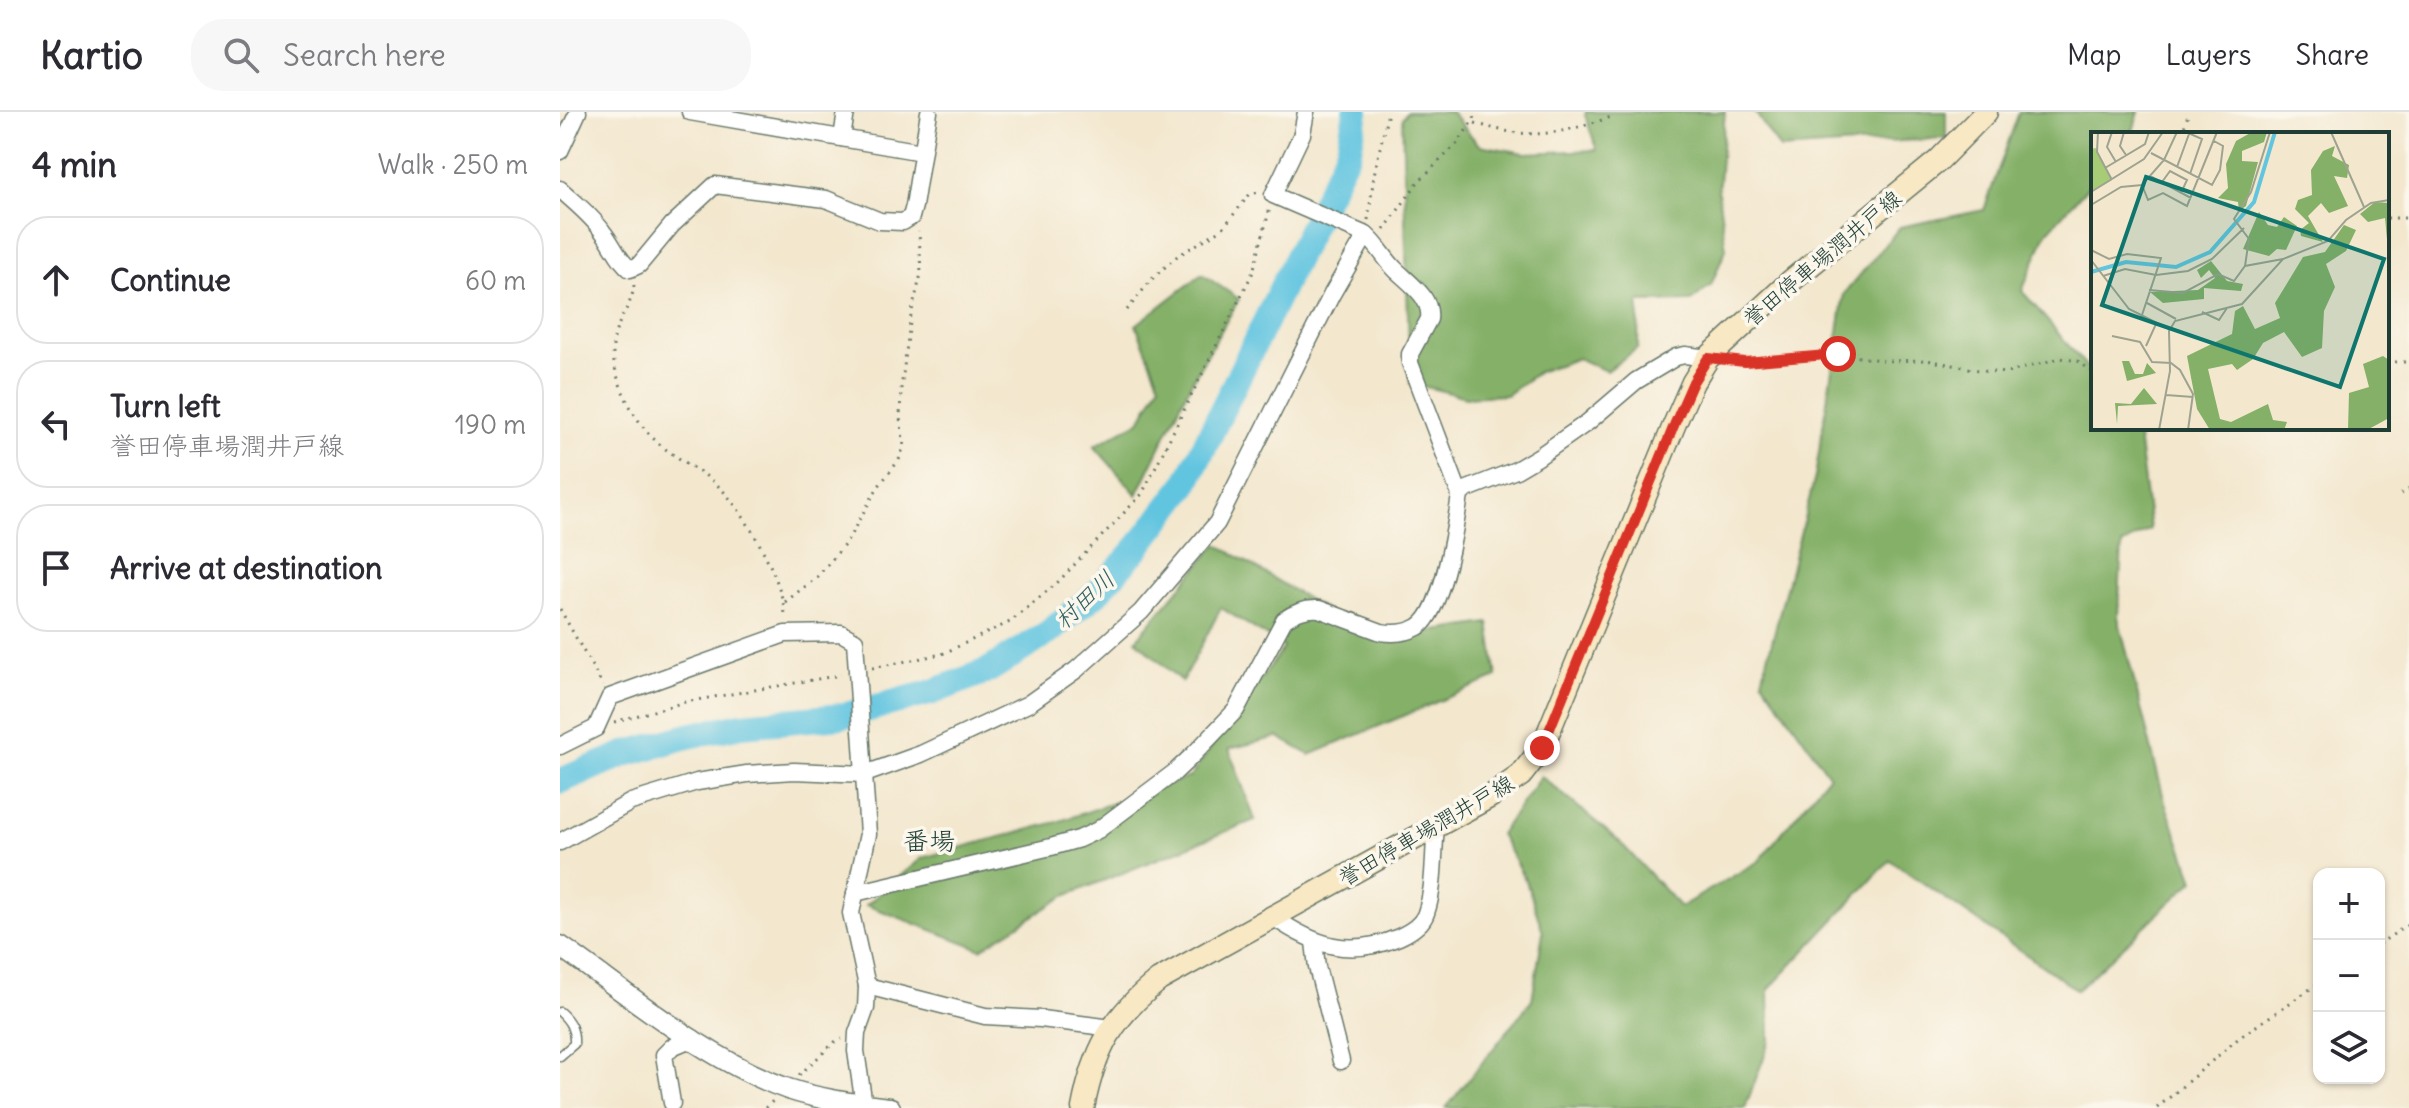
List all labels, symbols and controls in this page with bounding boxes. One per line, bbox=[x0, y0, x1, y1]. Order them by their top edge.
search box bbox=[191, 19, 751, 91]
text: Kartio bbox=[40, 32, 143, 79]
icon: search bbox=[219, 33, 263, 77]
text: Search here bbox=[283, 36, 446, 74]
text: Map bbox=[2067, 37, 2122, 73]
text: Layers bbox=[2166, 37, 2252, 73]
text: Share bbox=[2296, 37, 2369, 73]
inset map bbox=[2091, 132, 2389, 430]
text: 4 min bbox=[32, 143, 117, 186]
text: Walk · 250 m bbox=[378, 148, 528, 181]
street label: 誉田停車場潤井戸線 bbox=[1737, 184, 1907, 332]
icon: ahead bbox=[34, 258, 78, 302]
text: Continue bbox=[110, 261, 231, 299]
text: 60 m bbox=[465, 264, 526, 297]
route start bbox=[1820, 336, 1856, 372]
text: Turn left bbox=[110, 387, 221, 425]
icon: left bbox=[34, 402, 78, 446]
text: 190 m bbox=[455, 408, 526, 441]
text: 誉田停車場潤井戸線 bbox=[110, 429, 344, 462]
icon: arrive bbox=[34, 546, 78, 590]
text: Arrive at destination bbox=[110, 549, 382, 587]
water label: 村田川 bbox=[1047, 563, 1121, 635]
route end bbox=[1524, 730, 1560, 766]
street label: 誉田停車場潤井戸線 bbox=[1333, 768, 1519, 892]
district label: 番場 bbox=[903, 824, 955, 857]
map controls bbox=[2313, 868, 2385, 1084]
button: + bbox=[2313, 868, 2385, 940]
button: − bbox=[2313, 940, 2385, 1012]
button: layers bbox=[2313, 1012, 2385, 1084]

